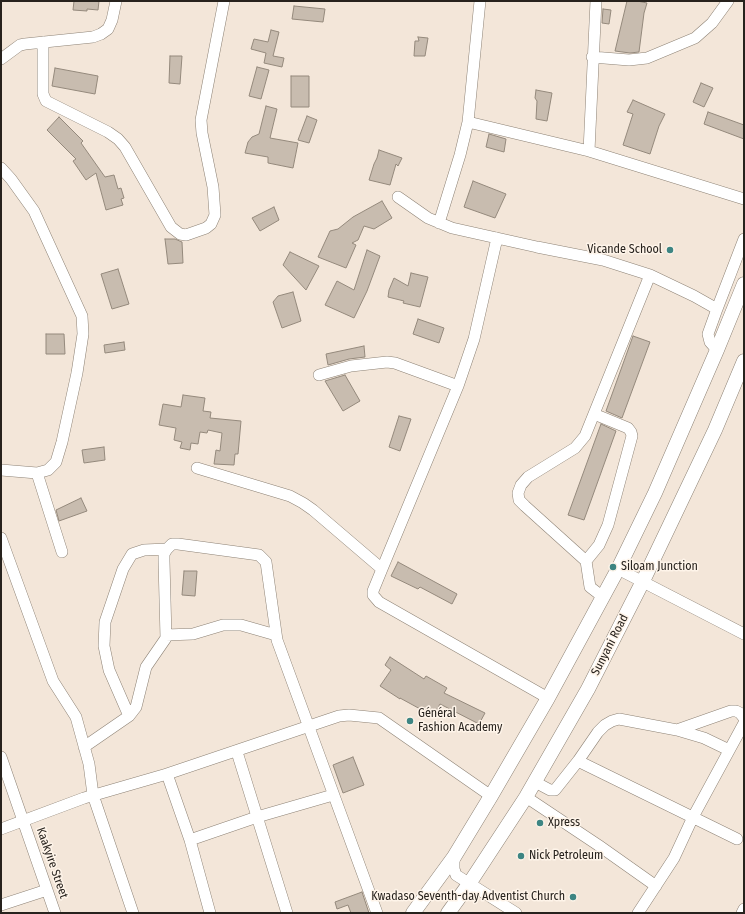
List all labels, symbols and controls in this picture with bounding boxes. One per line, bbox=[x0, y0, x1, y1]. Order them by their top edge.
place label: Vicande School bbox=[587, 243, 662, 257]
marker: Vicande School bbox=[665, 245, 675, 255]
place label: Siloam Junction bbox=[621, 560, 698, 574]
marker: Siloam Junction bbox=[608, 562, 618, 572]
street label: Sunyani Road bbox=[588, 612, 632, 678]
place label: Général Fashion Academy bbox=[418, 707, 502, 735]
marker: Général Fashion Academy bbox=[405, 716, 415, 726]
place label: Xpress bbox=[548, 816, 580, 830]
marker: Xpress bbox=[535, 818, 545, 828]
street label: Kaakyire Street bbox=[33, 826, 71, 900]
place label: Nick Petroleum bbox=[529, 849, 603, 863]
marker: Nick Petroleum bbox=[516, 851, 526, 861]
place label: Kwadaso Seventh-day Adventist Church bbox=[371, 890, 565, 904]
marker: Kwadaso Seventh-day Adventist Church bbox=[568, 892, 578, 902]

